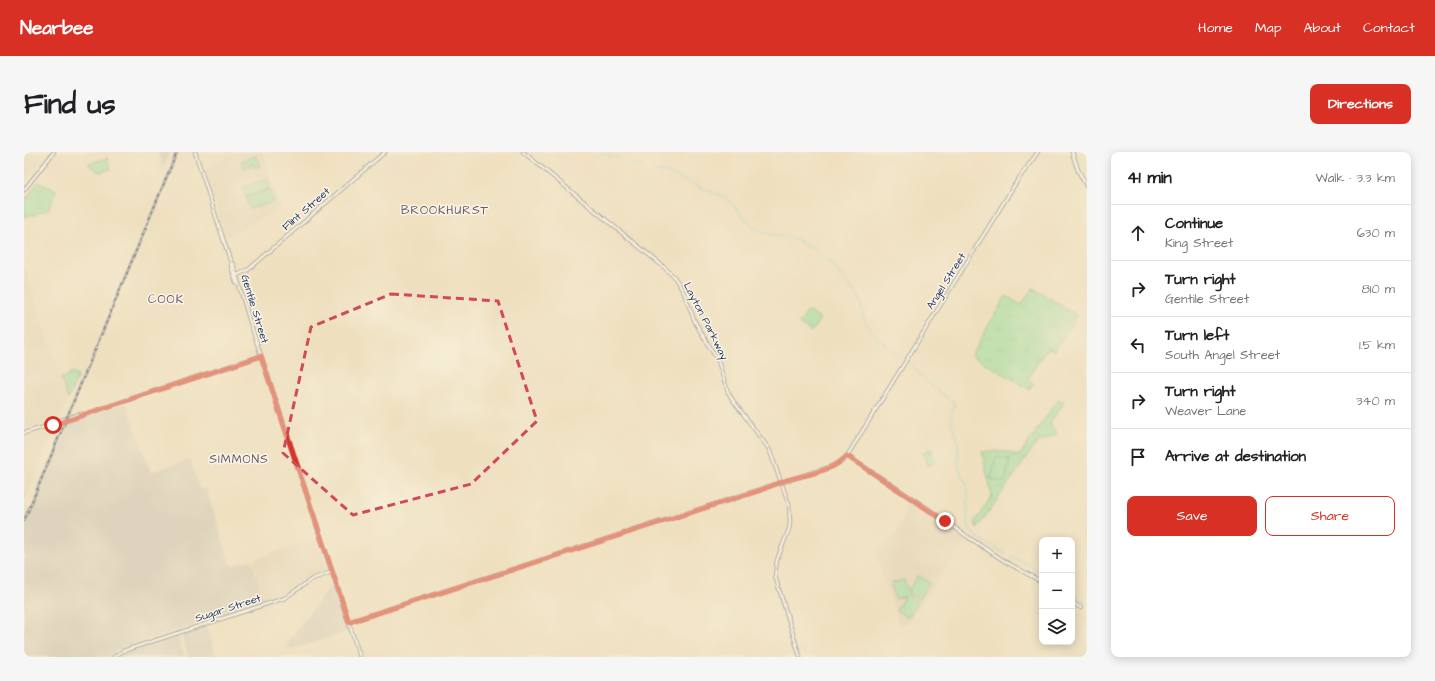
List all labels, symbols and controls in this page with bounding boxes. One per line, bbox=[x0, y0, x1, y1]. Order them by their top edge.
text: Nearbee bbox=[20, 15, 94, 42]
text: Home bbox=[1198, 18, 1233, 38]
text: Map bbox=[1255, 18, 1281, 38]
text: About bbox=[1303, 18, 1341, 38]
text: Contact bbox=[1363, 18, 1415, 38]
button: Directions bbox=[1310, 84, 1411, 124]
text: Find us bbox=[24, 85, 115, 124]
text: 41 min bbox=[1127, 166, 1172, 190]
text: Walk · 3.3 km bbox=[1316, 169, 1395, 187]
street label: Flint Street bbox=[279, 184, 334, 234]
district label: BROOKHURST bbox=[401, 202, 489, 219]
text: Continue bbox=[1165, 213, 1223, 234]
icon: ahead bbox=[1127, 222, 1149, 244]
text: 630 m bbox=[1357, 224, 1395, 242]
text: King Street bbox=[1165, 234, 1233, 252]
street label: Angel Street bbox=[923, 249, 971, 313]
text: Turn right bbox=[1165, 269, 1236, 290]
street label: Gentile Street bbox=[237, 273, 273, 346]
icon: right bbox=[1127, 278, 1149, 300]
street label: Layton Parkway bbox=[679, 279, 732, 363]
text: 810 m bbox=[1361, 280, 1395, 298]
text: Gentile Street bbox=[1165, 290, 1249, 308]
district label: COOK bbox=[148, 291, 184, 308]
text: Turn left bbox=[1165, 325, 1229, 346]
icon: left bbox=[1127, 334, 1149, 356]
text: 1.5 km bbox=[1359, 336, 1395, 354]
text: South Angel Street bbox=[1165, 346, 1280, 364]
text: Turn right bbox=[1165, 381, 1236, 402]
icon: right bbox=[1127, 390, 1149, 412]
text: 340 m bbox=[1356, 392, 1395, 410]
text: Weaver Lane bbox=[1165, 402, 1246, 420]
route start bbox=[44, 416, 62, 434]
icon: arrive bbox=[1127, 446, 1149, 468]
text: Arrive at destination bbox=[1165, 446, 1306, 467]
district label: SIMMONS bbox=[209, 451, 269, 468]
button: Save bbox=[1127, 496, 1257, 536]
button: Share bbox=[1265, 496, 1395, 536]
route end bbox=[936, 512, 954, 530]
map controls bbox=[1039, 537, 1075, 645]
button: + bbox=[1039, 537, 1075, 573]
button: − bbox=[1039, 573, 1075, 609]
street label: Sugar Street bbox=[193, 590, 264, 627]
button: layers bbox=[1039, 609, 1075, 645]

